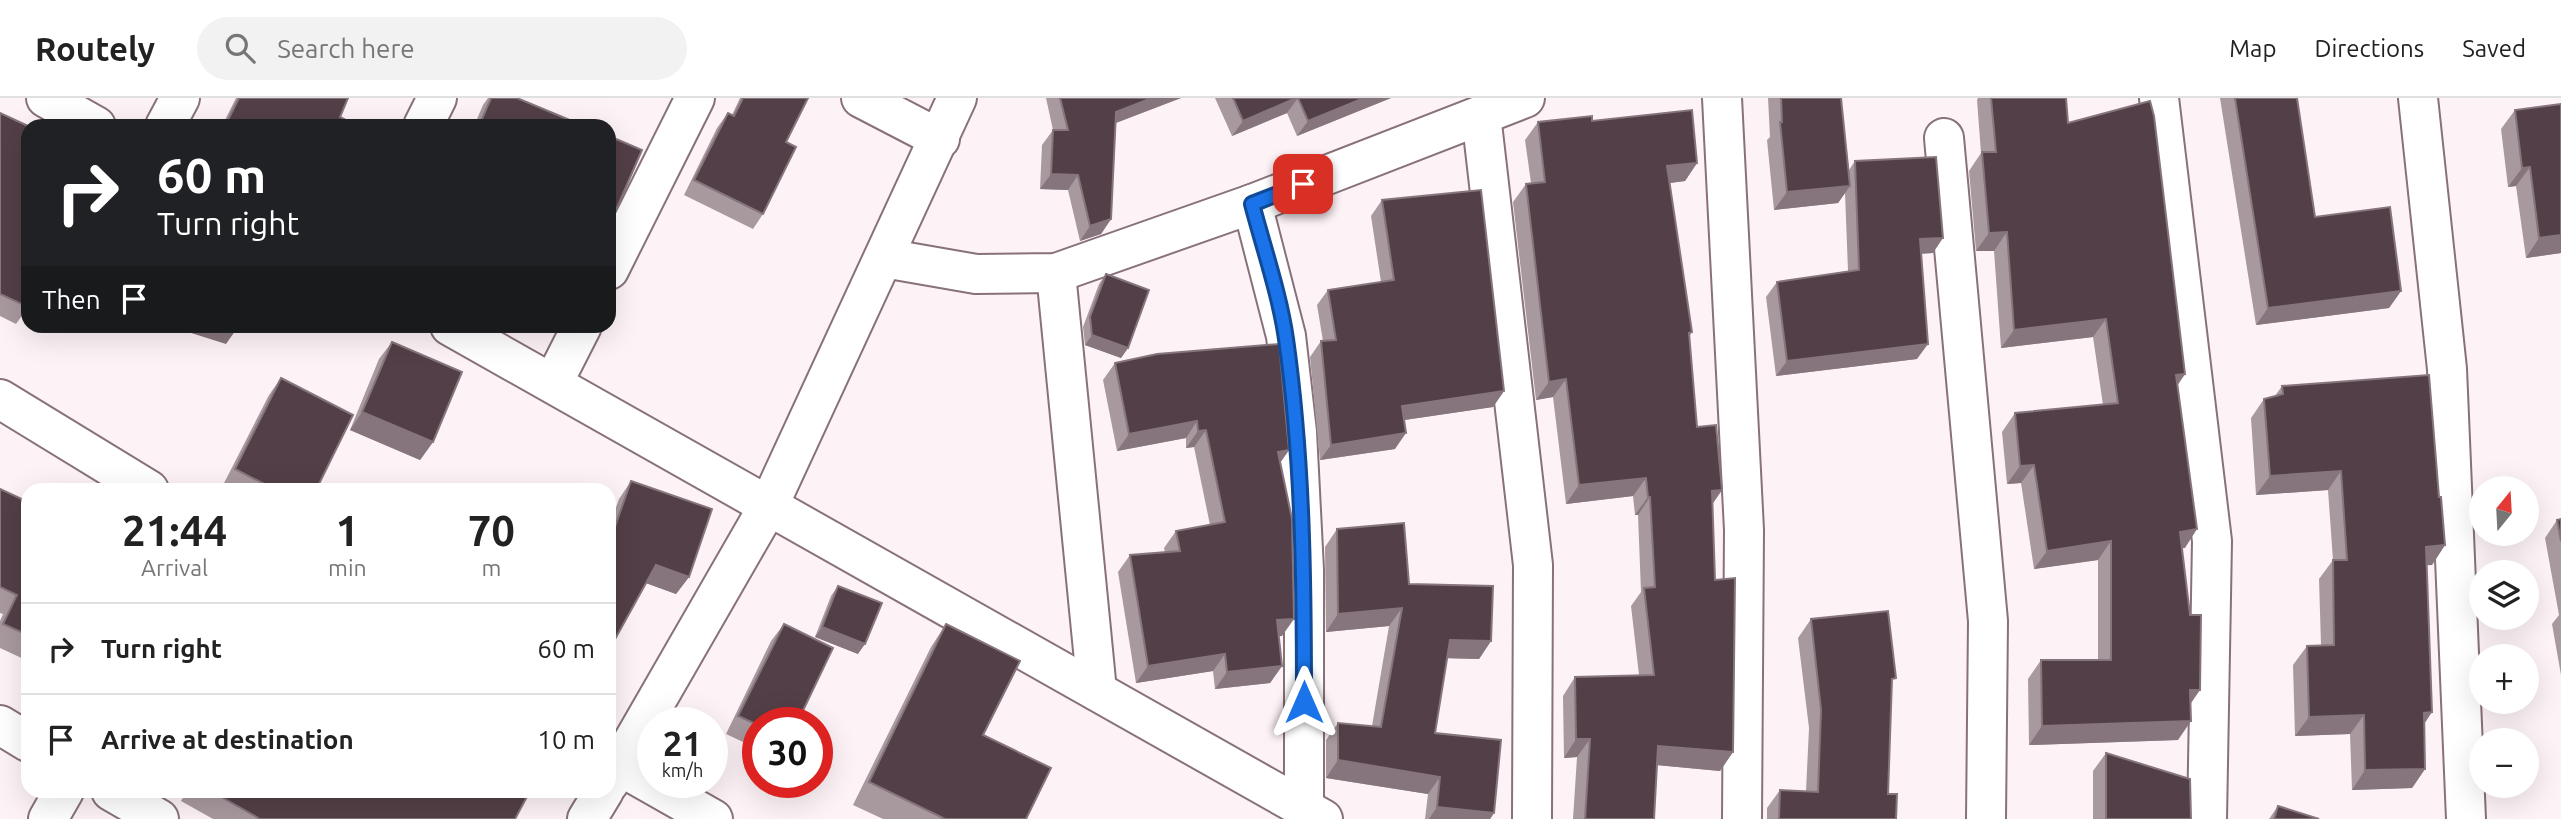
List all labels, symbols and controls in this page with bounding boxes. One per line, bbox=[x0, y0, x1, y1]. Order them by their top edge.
search box bbox=[197, 17, 687, 80]
icon: search bbox=[221, 29, 259, 67]
text: Routely bbox=[35, 30, 155, 67]
text: Search here bbox=[277, 34, 415, 63]
text: Map bbox=[2229, 35, 2276, 62]
text: Directions bbox=[2314, 35, 2424, 62]
text: Saved bbox=[2462, 35, 2526, 62]
icon: right bbox=[42, 147, 133, 238]
text: 60 m bbox=[157, 147, 266, 202]
pin bbox=[1273, 154, 1333, 214]
icon: arrive bbox=[1284, 165, 1322, 203]
text: Turn right bbox=[157, 205, 299, 241]
icon: arrive bbox=[115, 280, 153, 318]
text: Then bbox=[42, 285, 101, 314]
north arrow bbox=[2469, 476, 2539, 546]
map controls bbox=[2469, 476, 2539, 798]
text: 21:44 bbox=[122, 507, 227, 554]
text: 1 bbox=[336, 507, 359, 554]
text: 70 bbox=[468, 507, 515, 554]
text: Arrival bbox=[141, 555, 208, 580]
text: min bbox=[328, 555, 367, 580]
text: m bbox=[481, 555, 501, 580]
button: layers bbox=[2469, 560, 2539, 630]
icon: right bbox=[42, 630, 80, 668]
text: Turn right bbox=[101, 634, 222, 663]
text: 60 m bbox=[537, 634, 595, 663]
button: + bbox=[2469, 644, 2539, 714]
position arrow bbox=[1267, 665, 1341, 739]
speed limit sign: 30 bbox=[742, 707, 833, 798]
icon: arrive bbox=[42, 721, 80, 759]
text: 21 bbox=[663, 723, 702, 763]
text: Arrive at destination bbox=[101, 725, 354, 754]
text: 10 m bbox=[537, 725, 595, 754]
button: − bbox=[2469, 728, 2539, 798]
text: km/h bbox=[662, 760, 703, 780]

